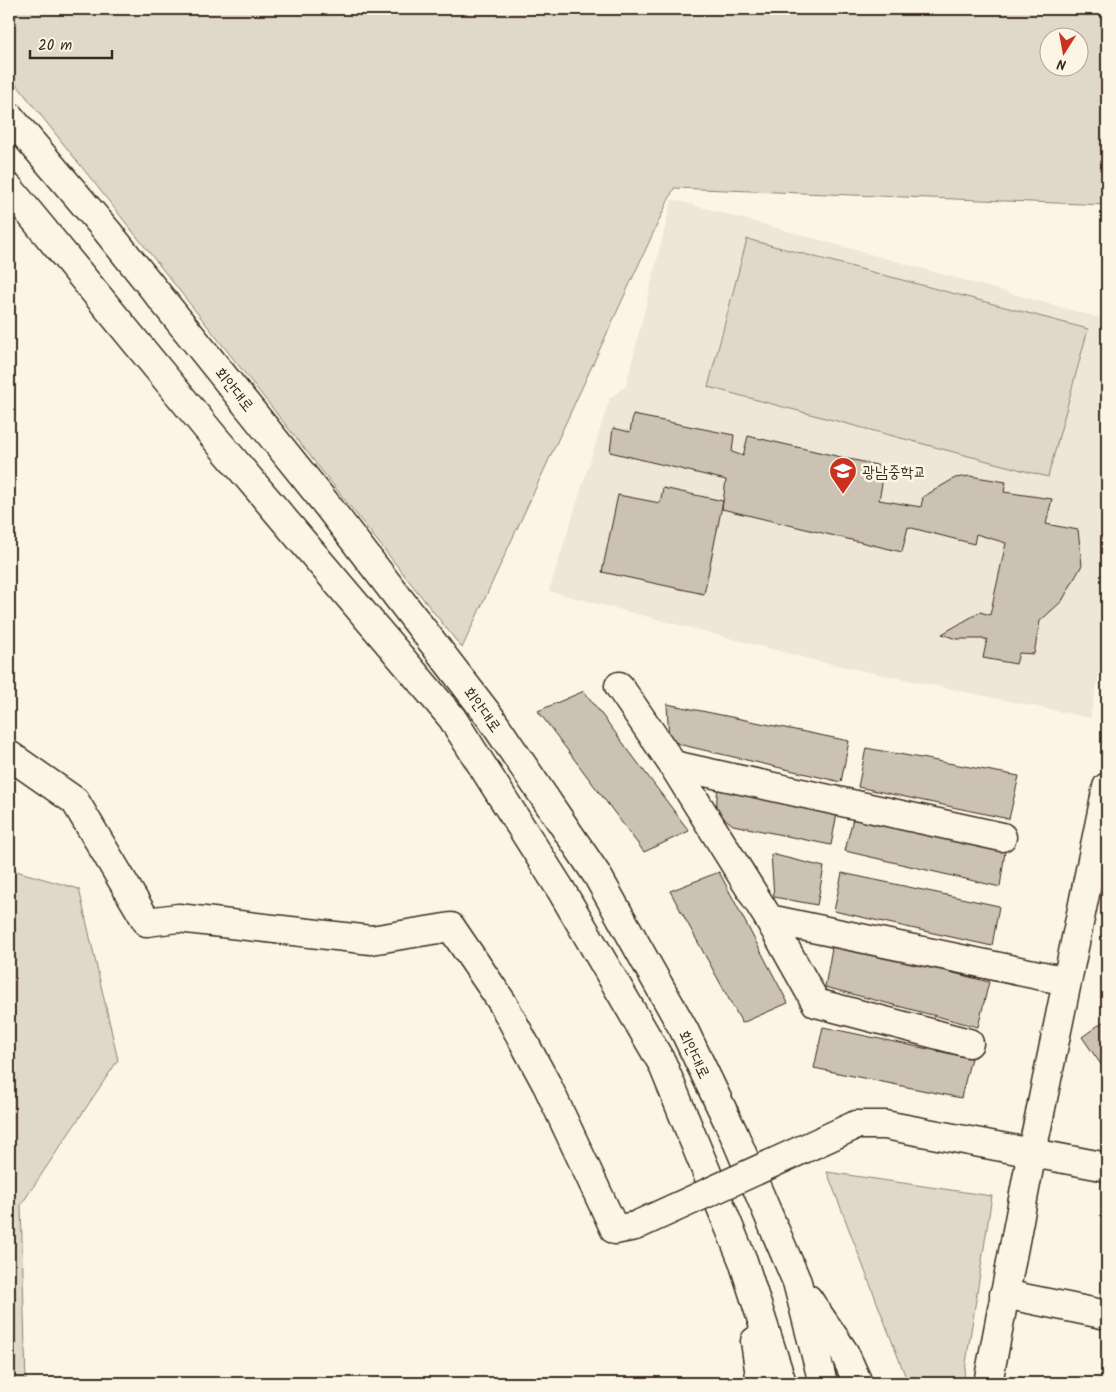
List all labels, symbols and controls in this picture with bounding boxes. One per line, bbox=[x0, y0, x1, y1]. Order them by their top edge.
scale bar bbox=[30, 28, 112, 60]
north arrow bbox=[1038, 28, 1088, 78]
text: 20 m bbox=[38, 34, 72, 58]
text: N bbox=[1055, 52, 1068, 75]
street label: 회안대로 bbox=[208, 362, 260, 418]
school or university icon: 광남중학교 bbox=[828, 456, 858, 495]
place label: 광남중학교 bbox=[862, 460, 926, 485]
street label: 회안대로 bbox=[457, 682, 507, 738]
street label: 회안대로 bbox=[671, 1026, 716, 1083]

